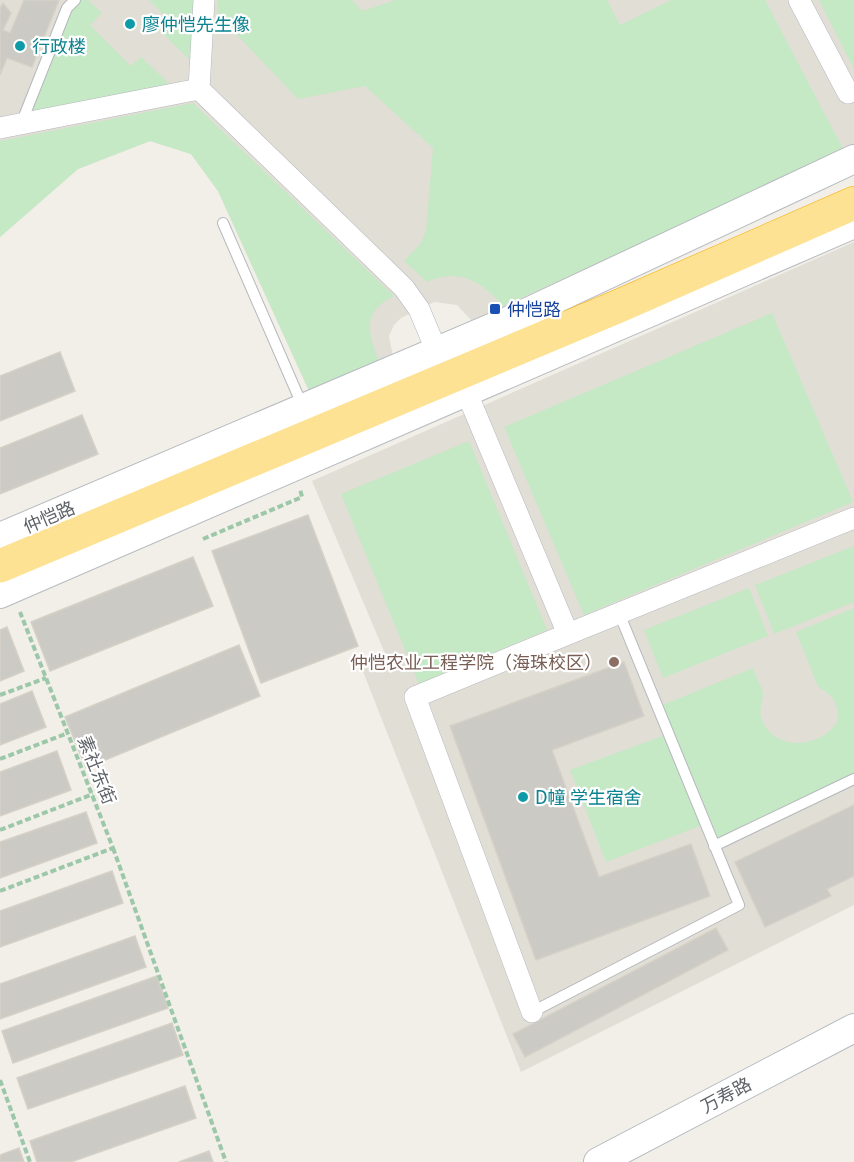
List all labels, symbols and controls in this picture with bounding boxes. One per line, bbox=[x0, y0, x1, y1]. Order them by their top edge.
place label: 廖仲恺先生像 bbox=[142, 14, 250, 35]
marker: 廖仲恺先生像 bbox=[123, 17, 137, 31]
place label: 行政楼 bbox=[32, 36, 86, 57]
marker: 行政楼 bbox=[13, 39, 27, 53]
place label: 仲恺路 bbox=[507, 299, 561, 320]
marker: 仲恺路 bbox=[488, 302, 502, 316]
street label: 仲恺路 bbox=[20, 497, 78, 537]
place label: 仲恺农业工程学院（海珠校区） bbox=[350, 652, 602, 673]
marker: 仲恺农业工程学院（海珠校区） bbox=[607, 655, 621, 669]
street label: 素社东街 bbox=[74, 733, 120, 807]
place label: D幢 学生宿舍 bbox=[535, 787, 642, 808]
marker: D幢 学生宿舍 bbox=[516, 790, 530, 804]
street label: 万寿路 bbox=[697, 1073, 755, 1117]

